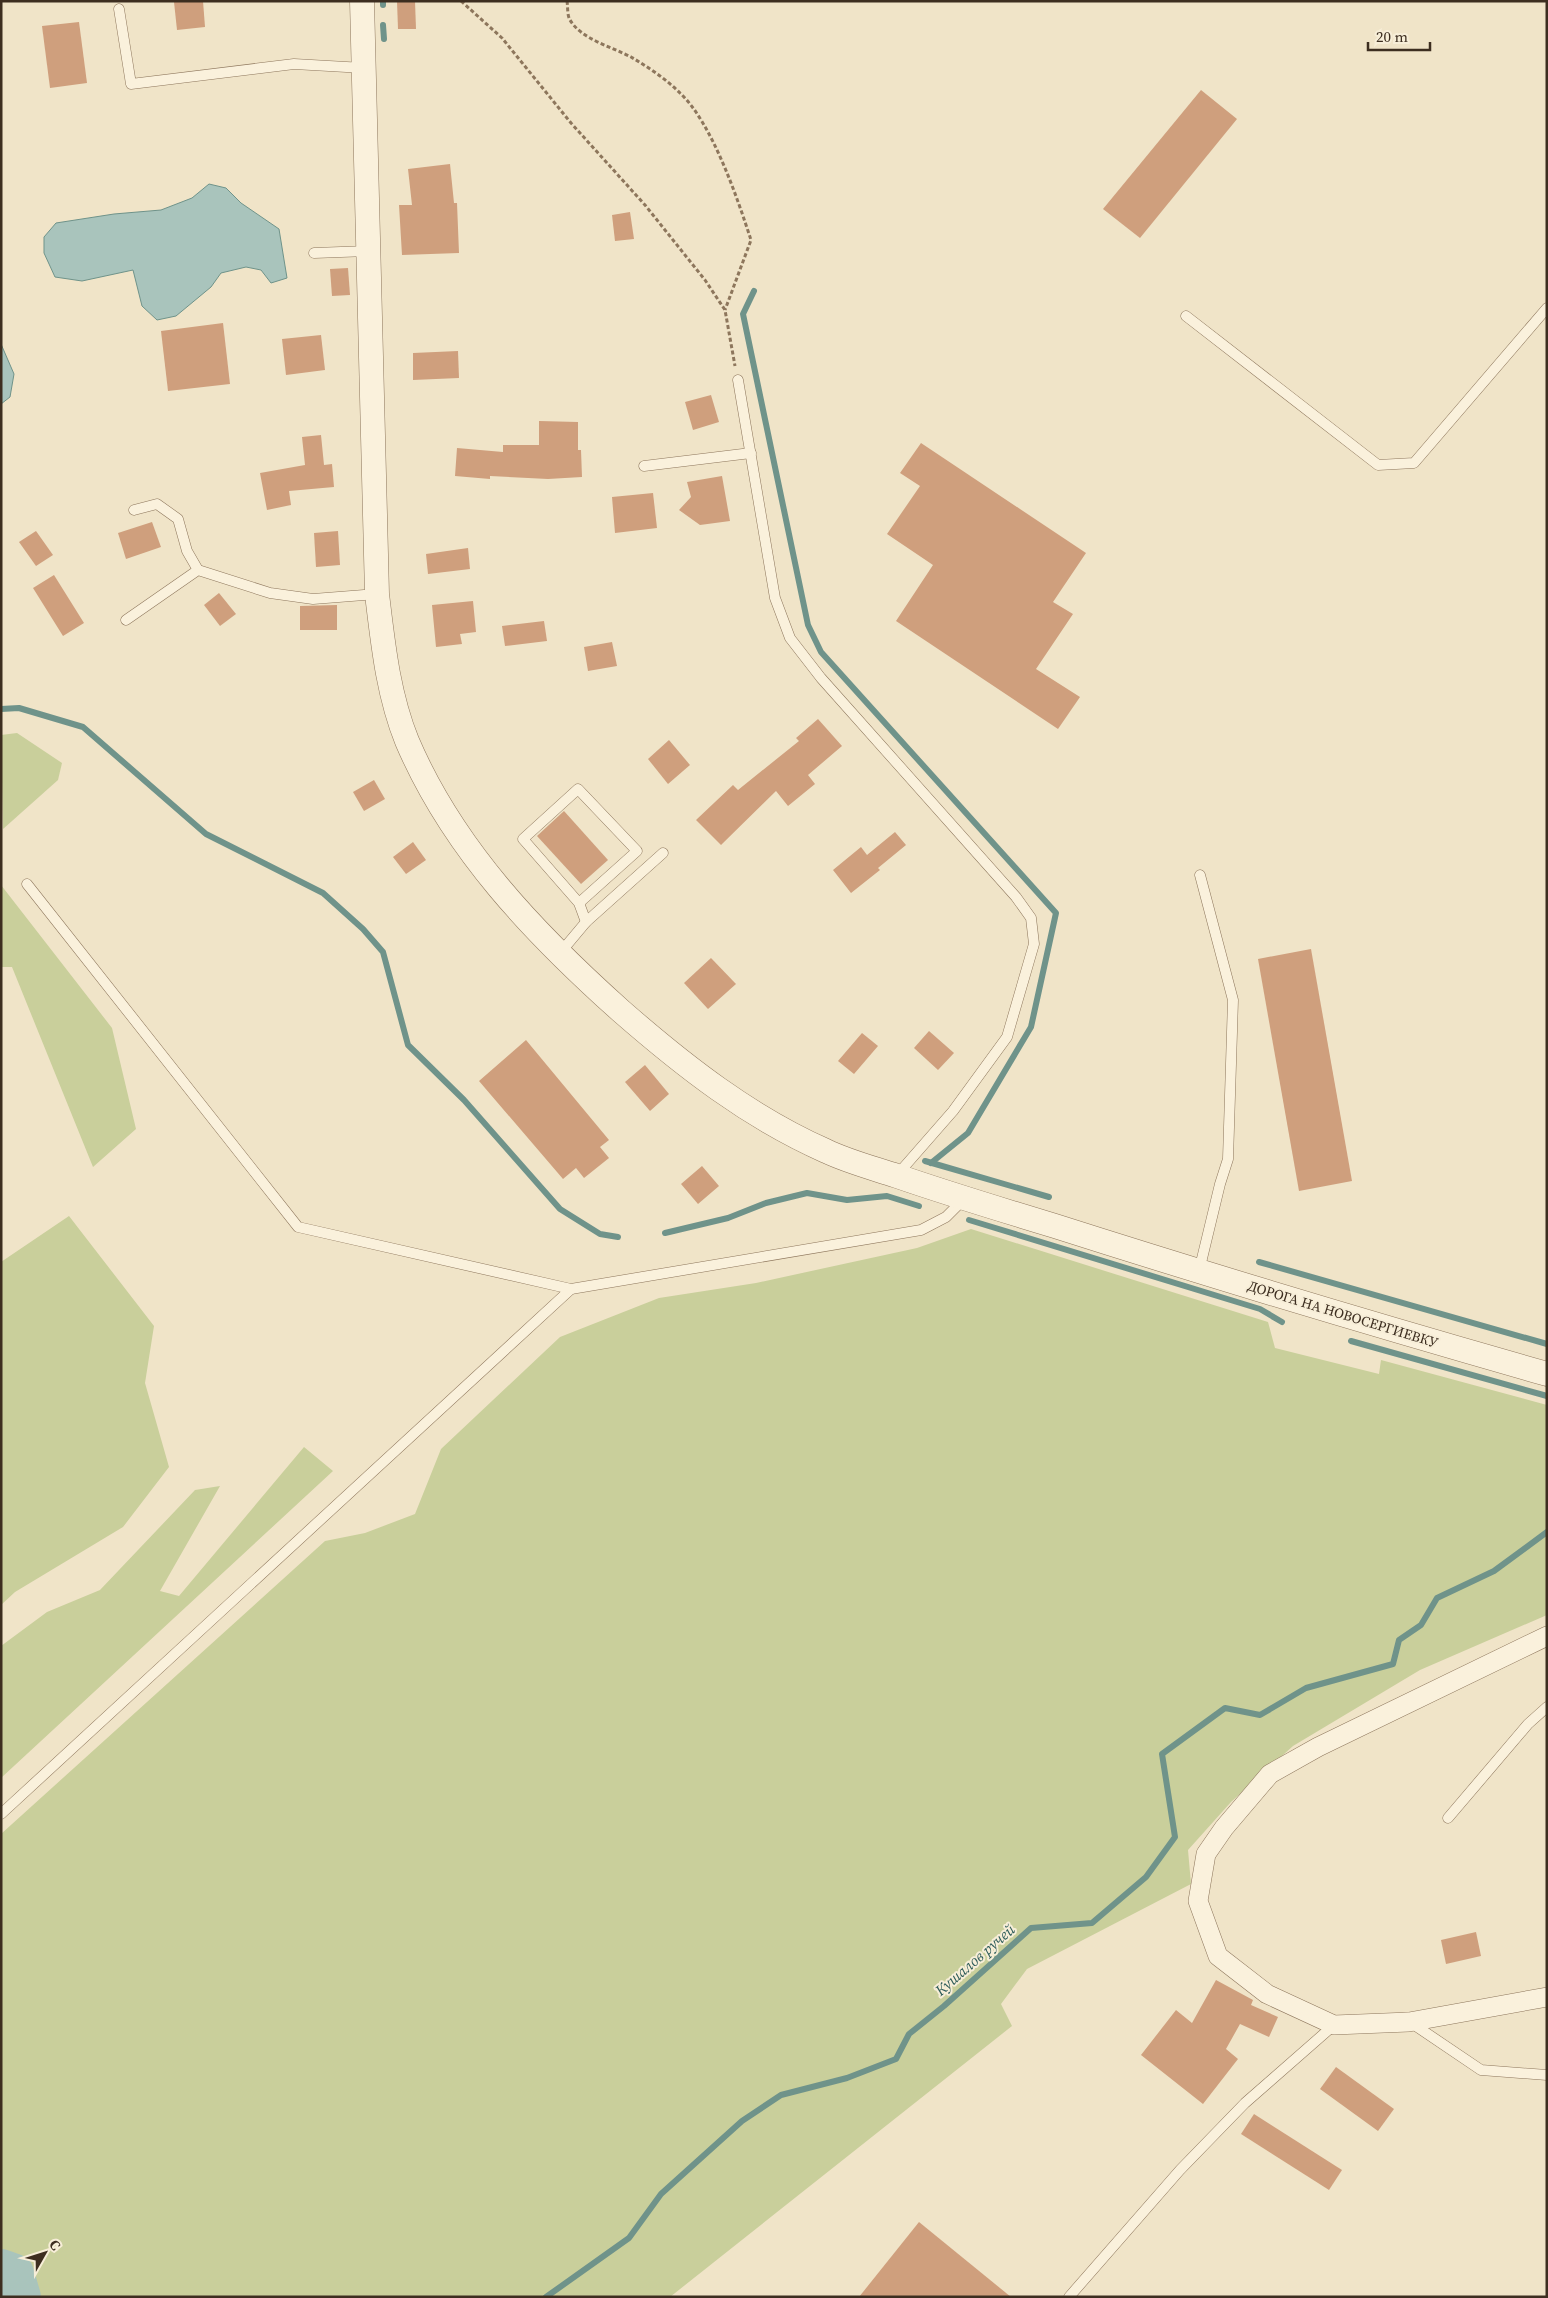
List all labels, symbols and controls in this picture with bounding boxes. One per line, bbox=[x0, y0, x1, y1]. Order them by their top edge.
scale bar bbox=[1368, 20, 1430, 52]
text: 20 m bbox=[1376, 26, 1408, 47]
street label: ДОРОГА НА НОВОСЕРГИЕВКУ bbox=[1245, 1275, 1441, 1353]
water label: Кушалов ручей bbox=[929, 1919, 1020, 2001]
north arrow bbox=[20, 2228, 70, 2278]
text: С bbox=[45, 2235, 66, 2255]

